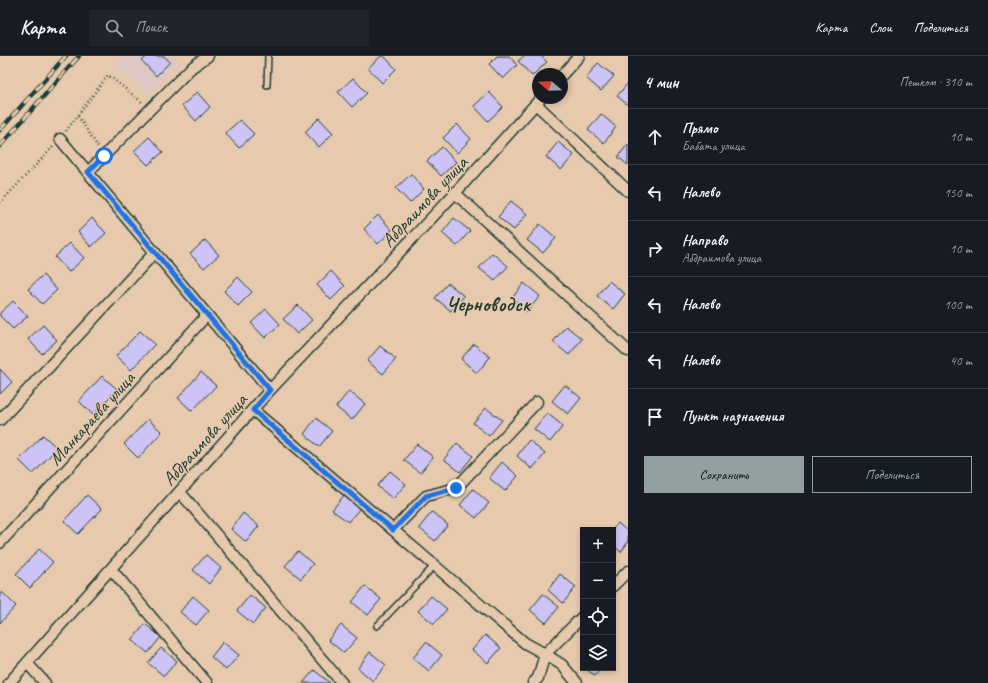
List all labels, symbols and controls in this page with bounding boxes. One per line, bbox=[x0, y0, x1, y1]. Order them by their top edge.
search box bbox=[89, 10, 369, 46]
text: Карта bbox=[20, 16, 65, 40]
icon: search bbox=[103, 17, 125, 39]
text: Поиск bbox=[135, 18, 167, 37]
text: Карта bbox=[815, 19, 847, 36]
text: Слои bbox=[869, 19, 892, 36]
text: Поделиться bbox=[914, 19, 968, 36]
north arrow bbox=[532, 68, 568, 104]
text: 4 мин bbox=[644, 72, 679, 93]
text: Пешком · 310 m bbox=[899, 74, 972, 90]
text: Прямо bbox=[682, 119, 718, 138]
icon: ahead bbox=[644, 126, 666, 148]
text: 10 m bbox=[950, 129, 972, 145]
text: Бабата улица bbox=[682, 138, 745, 154]
route start bbox=[95, 147, 113, 165]
street label: Абдраимова улица bbox=[376, 150, 474, 252]
icon: left bbox=[644, 182, 666, 204]
text: Налево bbox=[682, 183, 720, 202]
text: 150 m bbox=[944, 185, 972, 201]
text: Направо bbox=[682, 231, 728, 250]
icon: right bbox=[644, 238, 666, 260]
text: 10 m bbox=[950, 241, 972, 257]
text: Абдраимова улица bbox=[682, 250, 761, 266]
district label: Черноводск bbox=[445, 291, 532, 317]
icon: left bbox=[644, 294, 666, 316]
text: Налево bbox=[682, 295, 720, 314]
text: 100 m bbox=[944, 297, 972, 313]
icon: left bbox=[644, 350, 666, 372]
text: Налево bbox=[682, 351, 720, 370]
text: 40 m bbox=[950, 353, 972, 369]
street label: Манкараева улица bbox=[43, 366, 141, 470]
street label: Абдраимова улица bbox=[157, 387, 254, 491]
icon: arrive bbox=[644, 406, 666, 428]
text: Пункт назначения bbox=[682, 407, 784, 426]
button: Сохранить bbox=[644, 456, 804, 493]
button: Поделиться bbox=[812, 456, 972, 493]
route end bbox=[447, 479, 465, 497]
map controls bbox=[580, 527, 616, 671]
button: + bbox=[580, 527, 616, 563]
button: − bbox=[580, 563, 616, 599]
button: locate bbox=[580, 599, 616, 635]
button: layers bbox=[580, 635, 616, 671]

